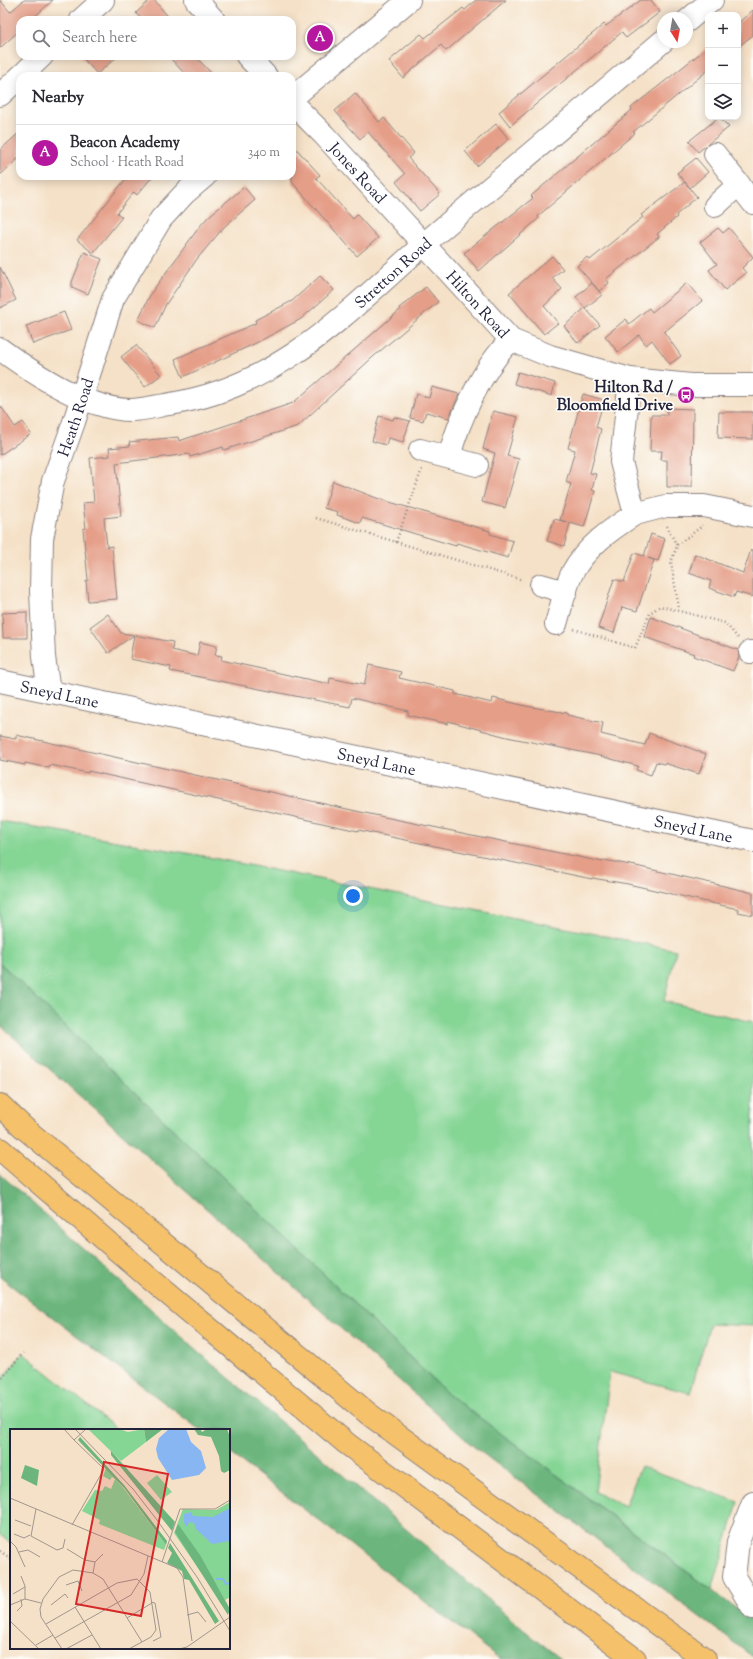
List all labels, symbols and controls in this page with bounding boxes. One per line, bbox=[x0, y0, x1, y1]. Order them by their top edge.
north arrow bbox=[657, 12, 693, 48]
map controls bbox=[705, 12, 741, 120]
button: + bbox=[705, 12, 741, 48]
search box bbox=[16, 16, 296, 60]
pin: A bbox=[307, 23, 333, 53]
icon: search bbox=[30, 27, 52, 49]
text: Search here bbox=[62, 28, 137, 49]
button: − bbox=[705, 48, 741, 84]
button: layers bbox=[705, 84, 741, 120]
text: Nearby bbox=[32, 86, 84, 110]
text: Beacon Academy bbox=[70, 133, 180, 154]
street label: Jones Road bbox=[322, 138, 390, 210]
text: A bbox=[40, 144, 50, 162]
text: 340 m bbox=[248, 144, 280, 162]
text: School · Heath Road bbox=[70, 154, 184, 172]
street label: Stretton Road bbox=[351, 233, 438, 315]
street label: Hilton Road bbox=[439, 267, 513, 345]
street label: Heath Road bbox=[53, 376, 101, 461]
place label: Hilton Rd / Bloomfield Drive bbox=[557, 377, 674, 418]
bus stop icon: Hilton Rd / Bloomfield Drive bbox=[676, 385, 696, 405]
street label: Sneyd Lane bbox=[18, 677, 101, 716]
street label: Sneyd Lane bbox=[335, 744, 418, 783]
street label: Sneyd Lane bbox=[651, 811, 735, 850]
your location bbox=[343, 886, 363, 906]
inset map bbox=[10, 1429, 230, 1649]

